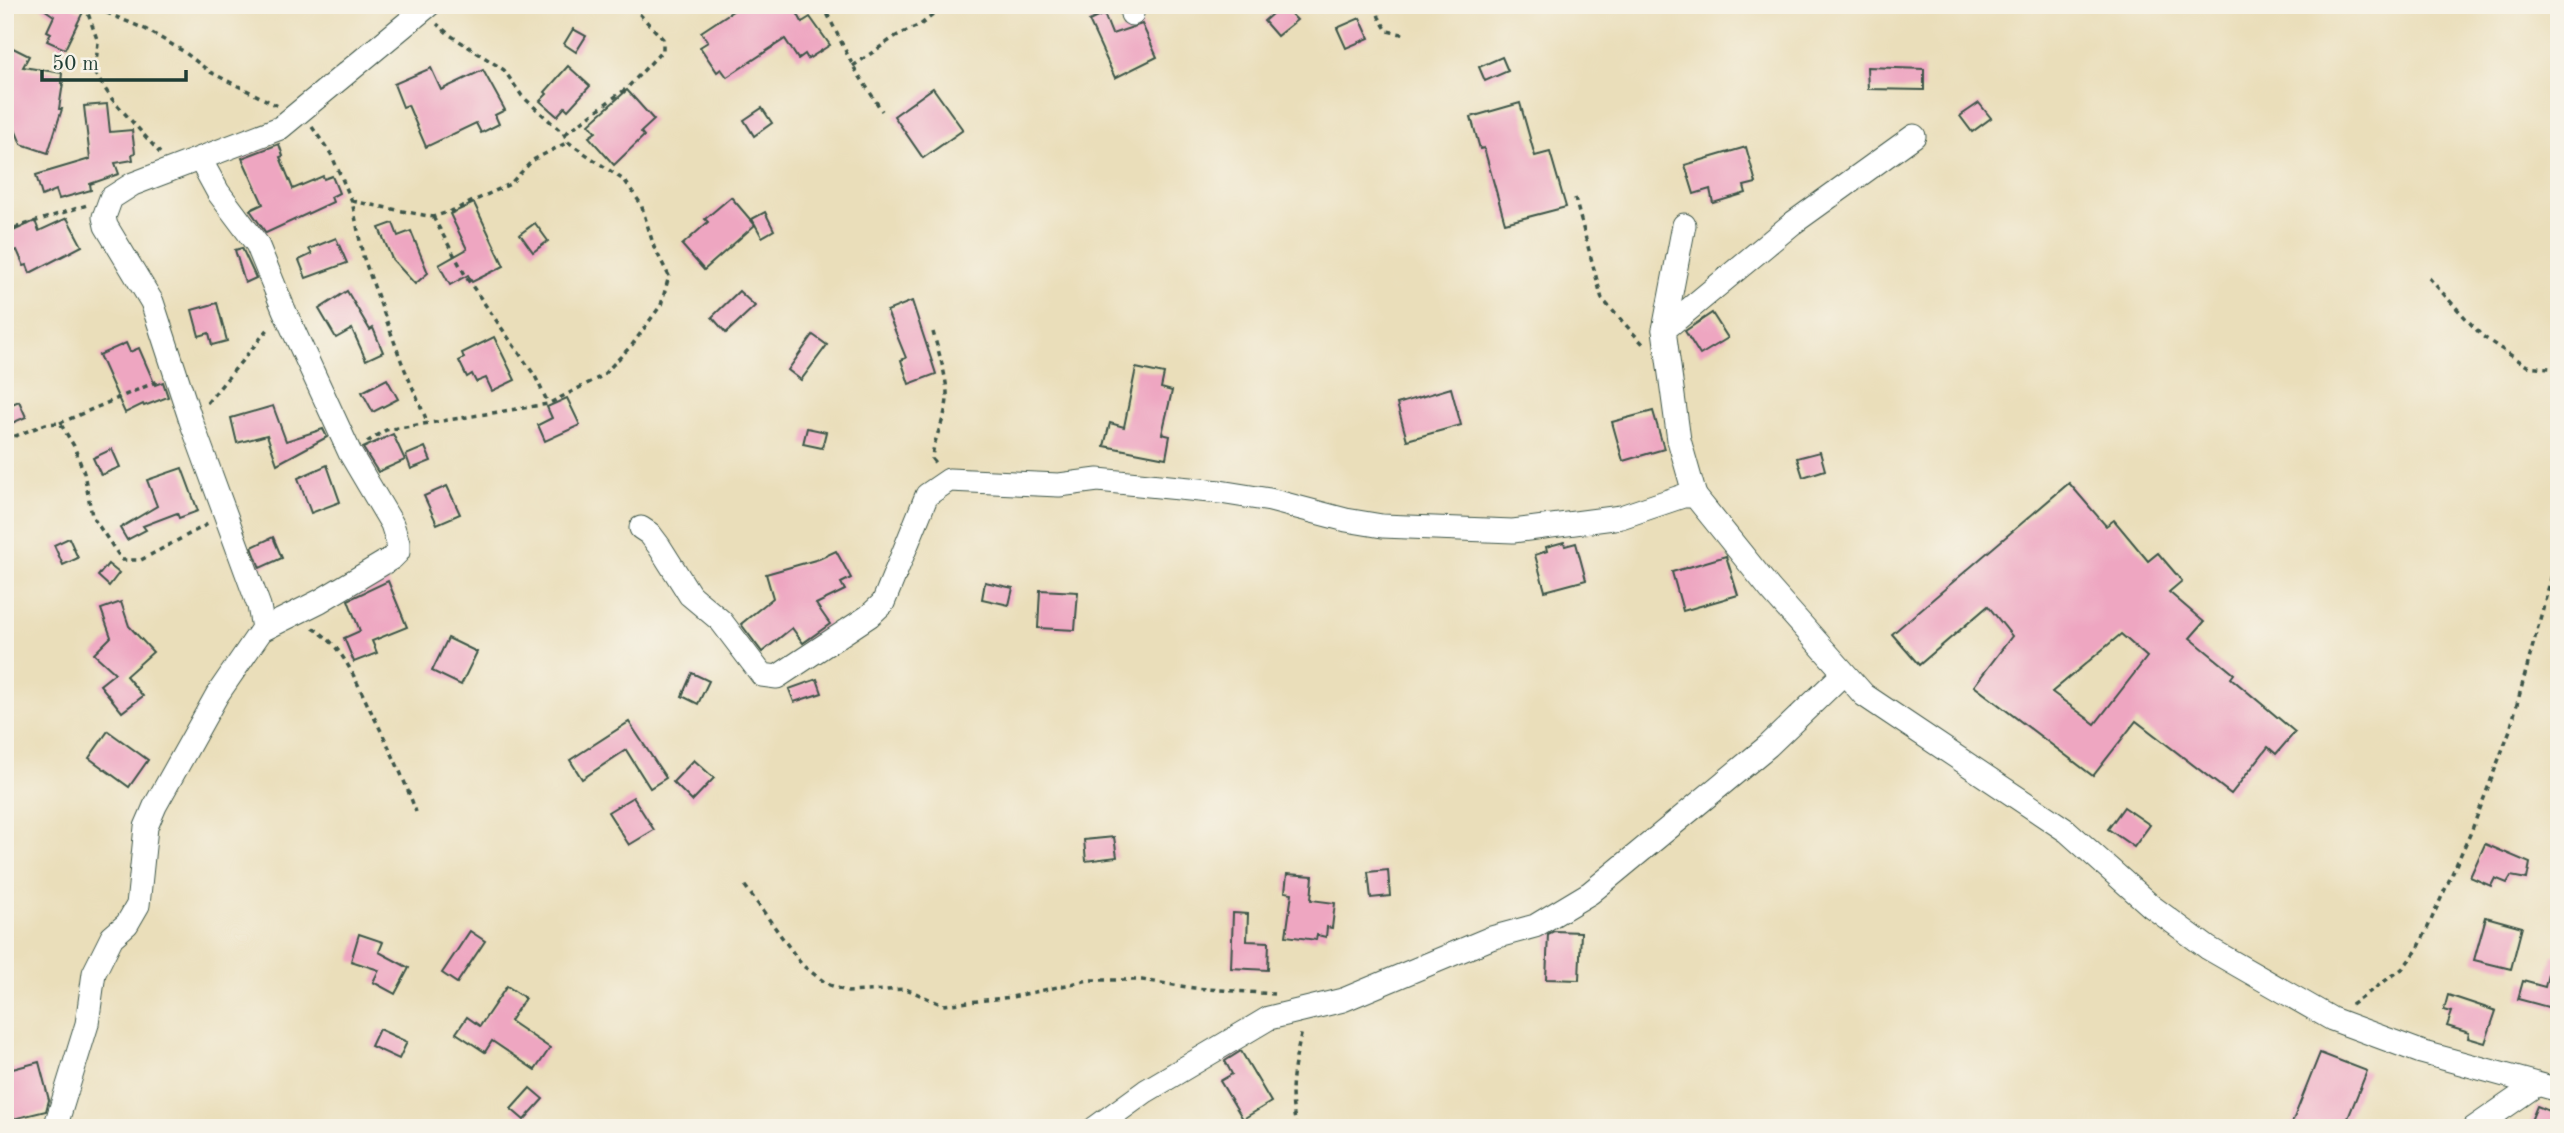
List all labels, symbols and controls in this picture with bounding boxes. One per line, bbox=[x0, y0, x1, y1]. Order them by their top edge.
scale bar bbox=[42, 38, 186, 82]
text: 50 m bbox=[52, 54, 99, 75]

